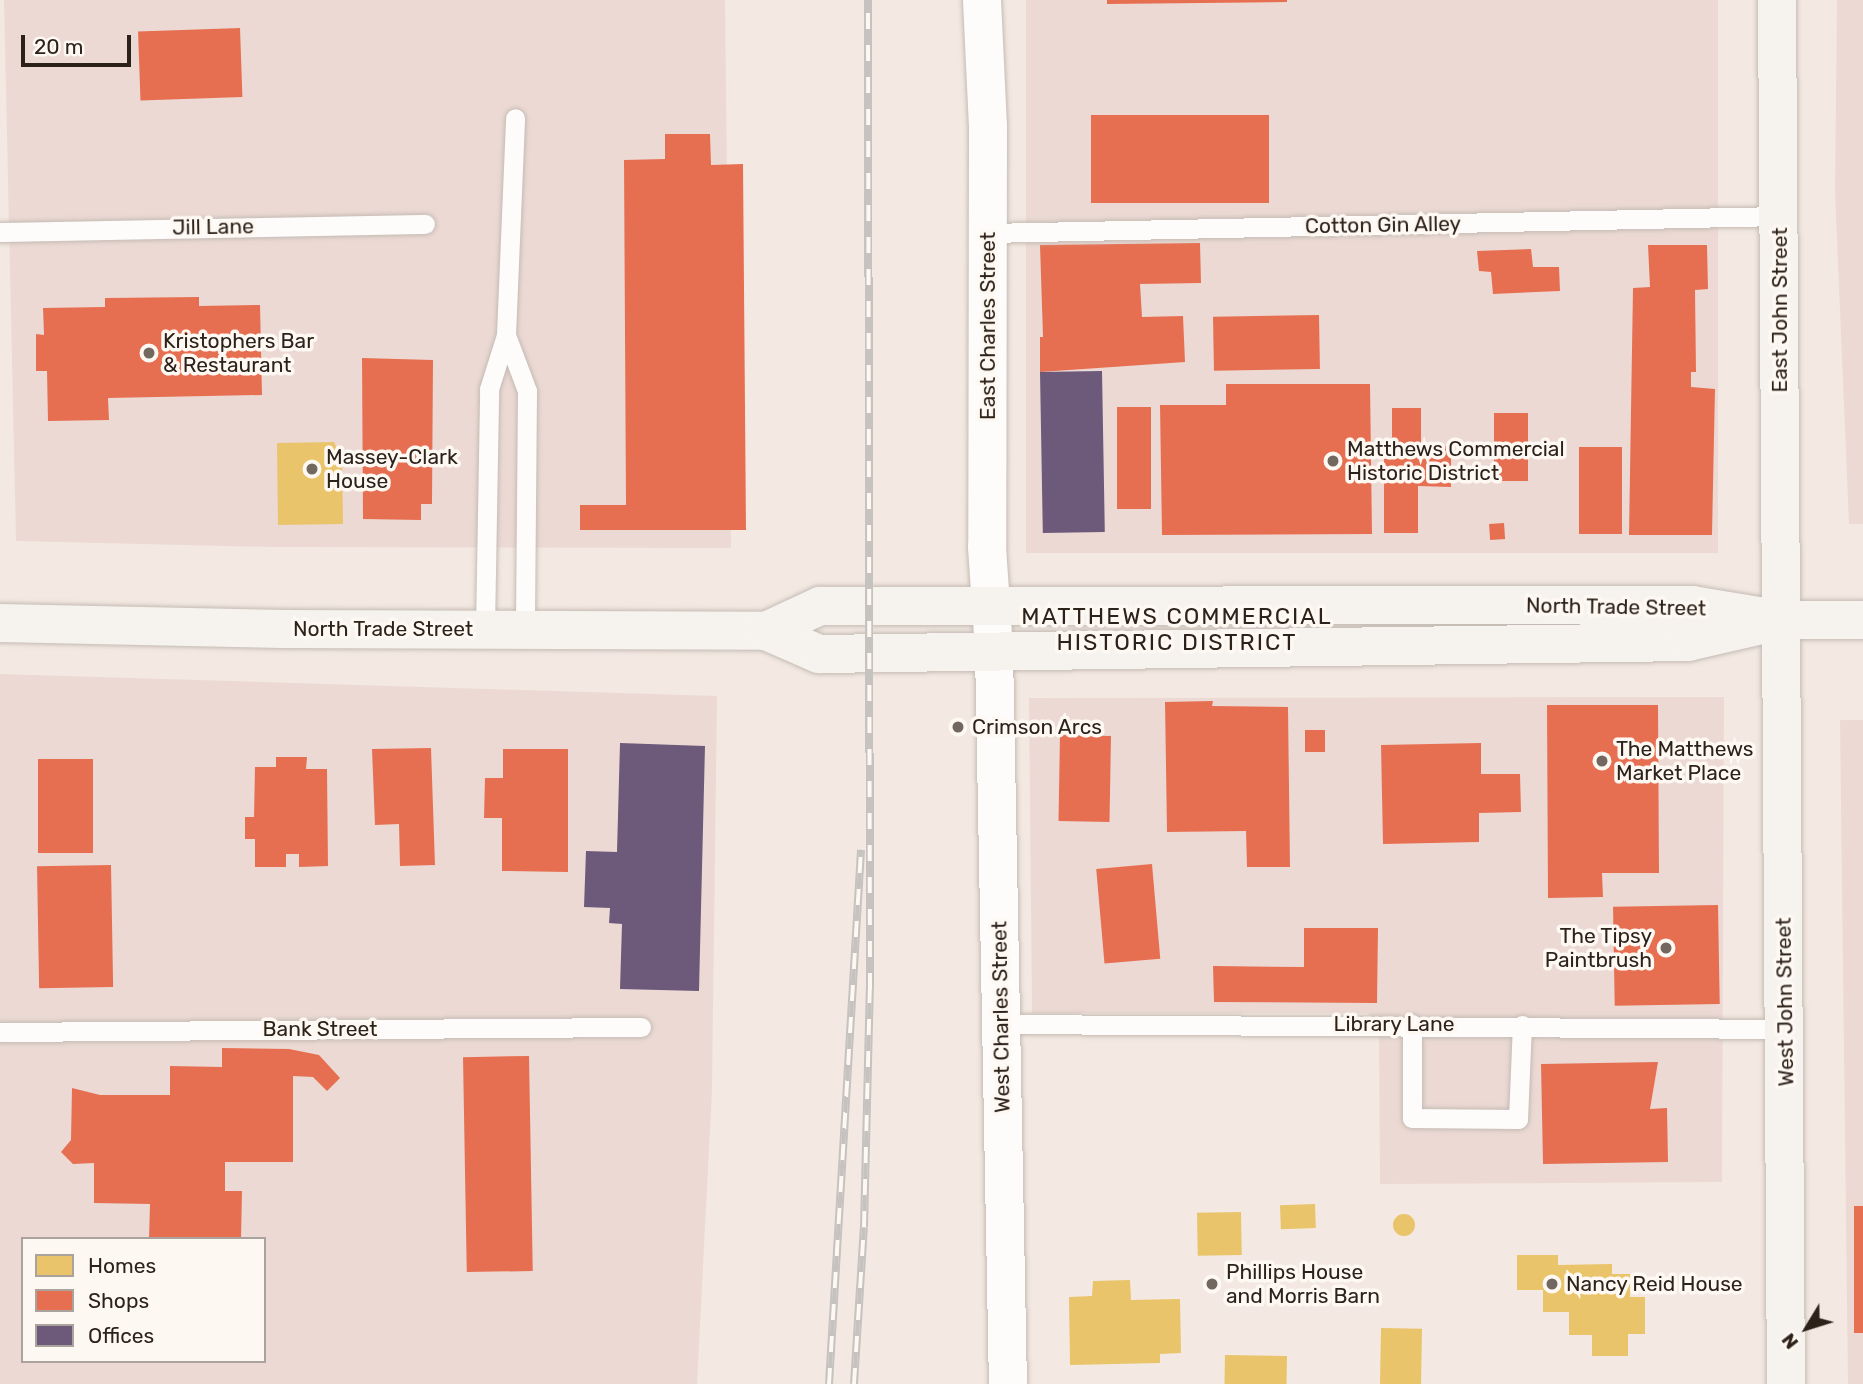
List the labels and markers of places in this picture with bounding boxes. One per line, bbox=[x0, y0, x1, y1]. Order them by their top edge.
place label: Kristophers Bar & Restaurant bbox=[163, 328, 314, 378]
marker: Kristophers Bar & Restaurant bbox=[141, 345, 157, 361]
place label: Matthews Commercial Historic District bbox=[1347, 436, 1565, 486]
place label: Massey-Clark House bbox=[326, 444, 458, 494]
marker: Matthews Commercial Historic District bbox=[1325, 453, 1341, 469]
marker: Massey-Clark House bbox=[304, 461, 320, 477]
place label: Crimson Arcs bbox=[972, 714, 1102, 740]
marker: Crimson Arcs bbox=[950, 719, 966, 735]
place label: The Matthews Market Place bbox=[1616, 736, 1754, 786]
marker: The Matthews Market Place bbox=[1594, 753, 1610, 769]
place label: The Tipsy Paintbrush bbox=[1545, 923, 1652, 973]
marker: The Tipsy Paintbrush bbox=[1658, 940, 1674, 956]
place label: Phillips House and Morris Barn bbox=[1226, 1259, 1380, 1309]
place label: Nancy Reid House bbox=[1566, 1271, 1743, 1297]
marker: Phillips House and Morris Barn bbox=[1204, 1276, 1220, 1292]
marker: Nancy Reid House bbox=[1544, 1276, 1560, 1292]

